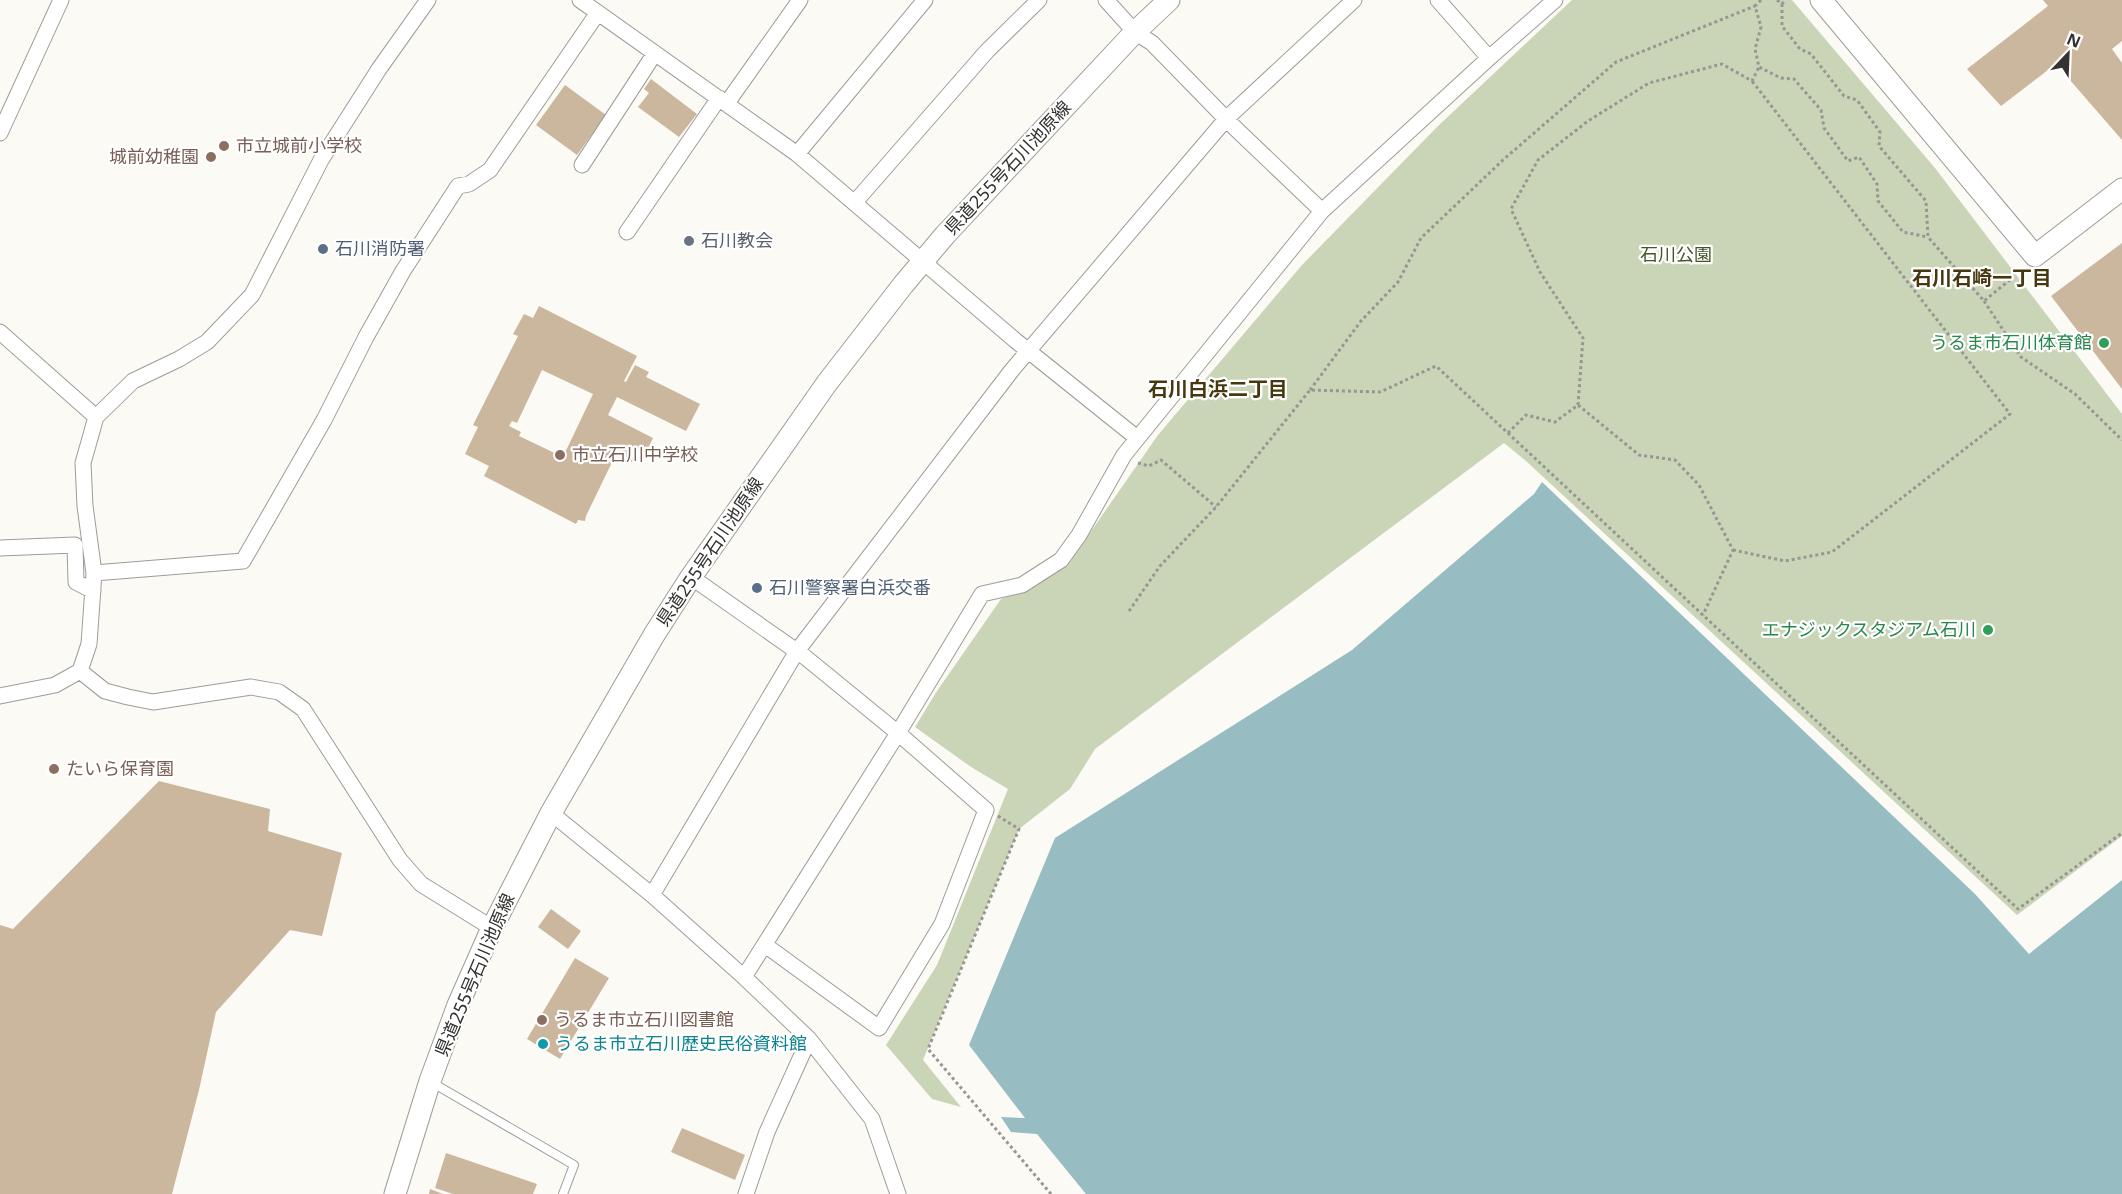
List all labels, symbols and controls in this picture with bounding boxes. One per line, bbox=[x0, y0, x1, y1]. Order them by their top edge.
north arrow bbox=[2038, 24, 2098, 84]
text: N bbox=[2064, 28, 2084, 53]
street label: 県道255号石川池原線 bbox=[939, 95, 1076, 239]
place label: 市立城前小学校 bbox=[236, 133, 362, 157]
marker: 市立城前小学校 bbox=[217, 139, 231, 153]
place label: 城前幼稚園 bbox=[109, 144, 199, 168]
marker: 城前幼稚園 bbox=[204, 150, 218, 164]
place label: 石川教会 bbox=[701, 228, 773, 252]
marker: 石川教会 bbox=[682, 234, 696, 248]
place label: 石川消防署 bbox=[335, 236, 425, 260]
marker: 石川消防署 bbox=[316, 242, 330, 256]
park label: 石川公園 bbox=[1640, 242, 1712, 266]
district label: 石川石崎一丁目 bbox=[1912, 264, 2052, 291]
place label: うるま市石川体育館 bbox=[1930, 330, 2092, 354]
marker: うるま市石川体育館 bbox=[2097, 336, 2111, 350]
district label: 石川白浜二丁目 bbox=[1148, 375, 1288, 402]
place label: 市立石川中学校 bbox=[572, 442, 698, 466]
marker: 市立石川中学校 bbox=[553, 448, 567, 462]
street label: 県道255号石川池原線 bbox=[650, 472, 768, 631]
place label: 石川警察署白浜交番 bbox=[769, 575, 931, 599]
marker: 石川警察署白浜交番 bbox=[750, 581, 764, 595]
place label: エナジックスタジアム石川 bbox=[1762, 617, 1976, 641]
marker: エナジックスタジアム石川 bbox=[1981, 623, 1995, 637]
place label: たいら保育園 bbox=[66, 756, 174, 780]
marker: たいら保育園 bbox=[47, 762, 61, 776]
street label: 県道255号石川池原線 bbox=[429, 889, 519, 1060]
place label: うるま市立石川図書館 bbox=[554, 1007, 734, 1031]
marker: うるま市立石川図書館 bbox=[535, 1013, 549, 1027]
place label: うるま市立石川歴史民俗資料館 bbox=[555, 1031, 807, 1055]
marker: うるま市立石川歴史民俗資料館 bbox=[536, 1037, 550, 1051]

